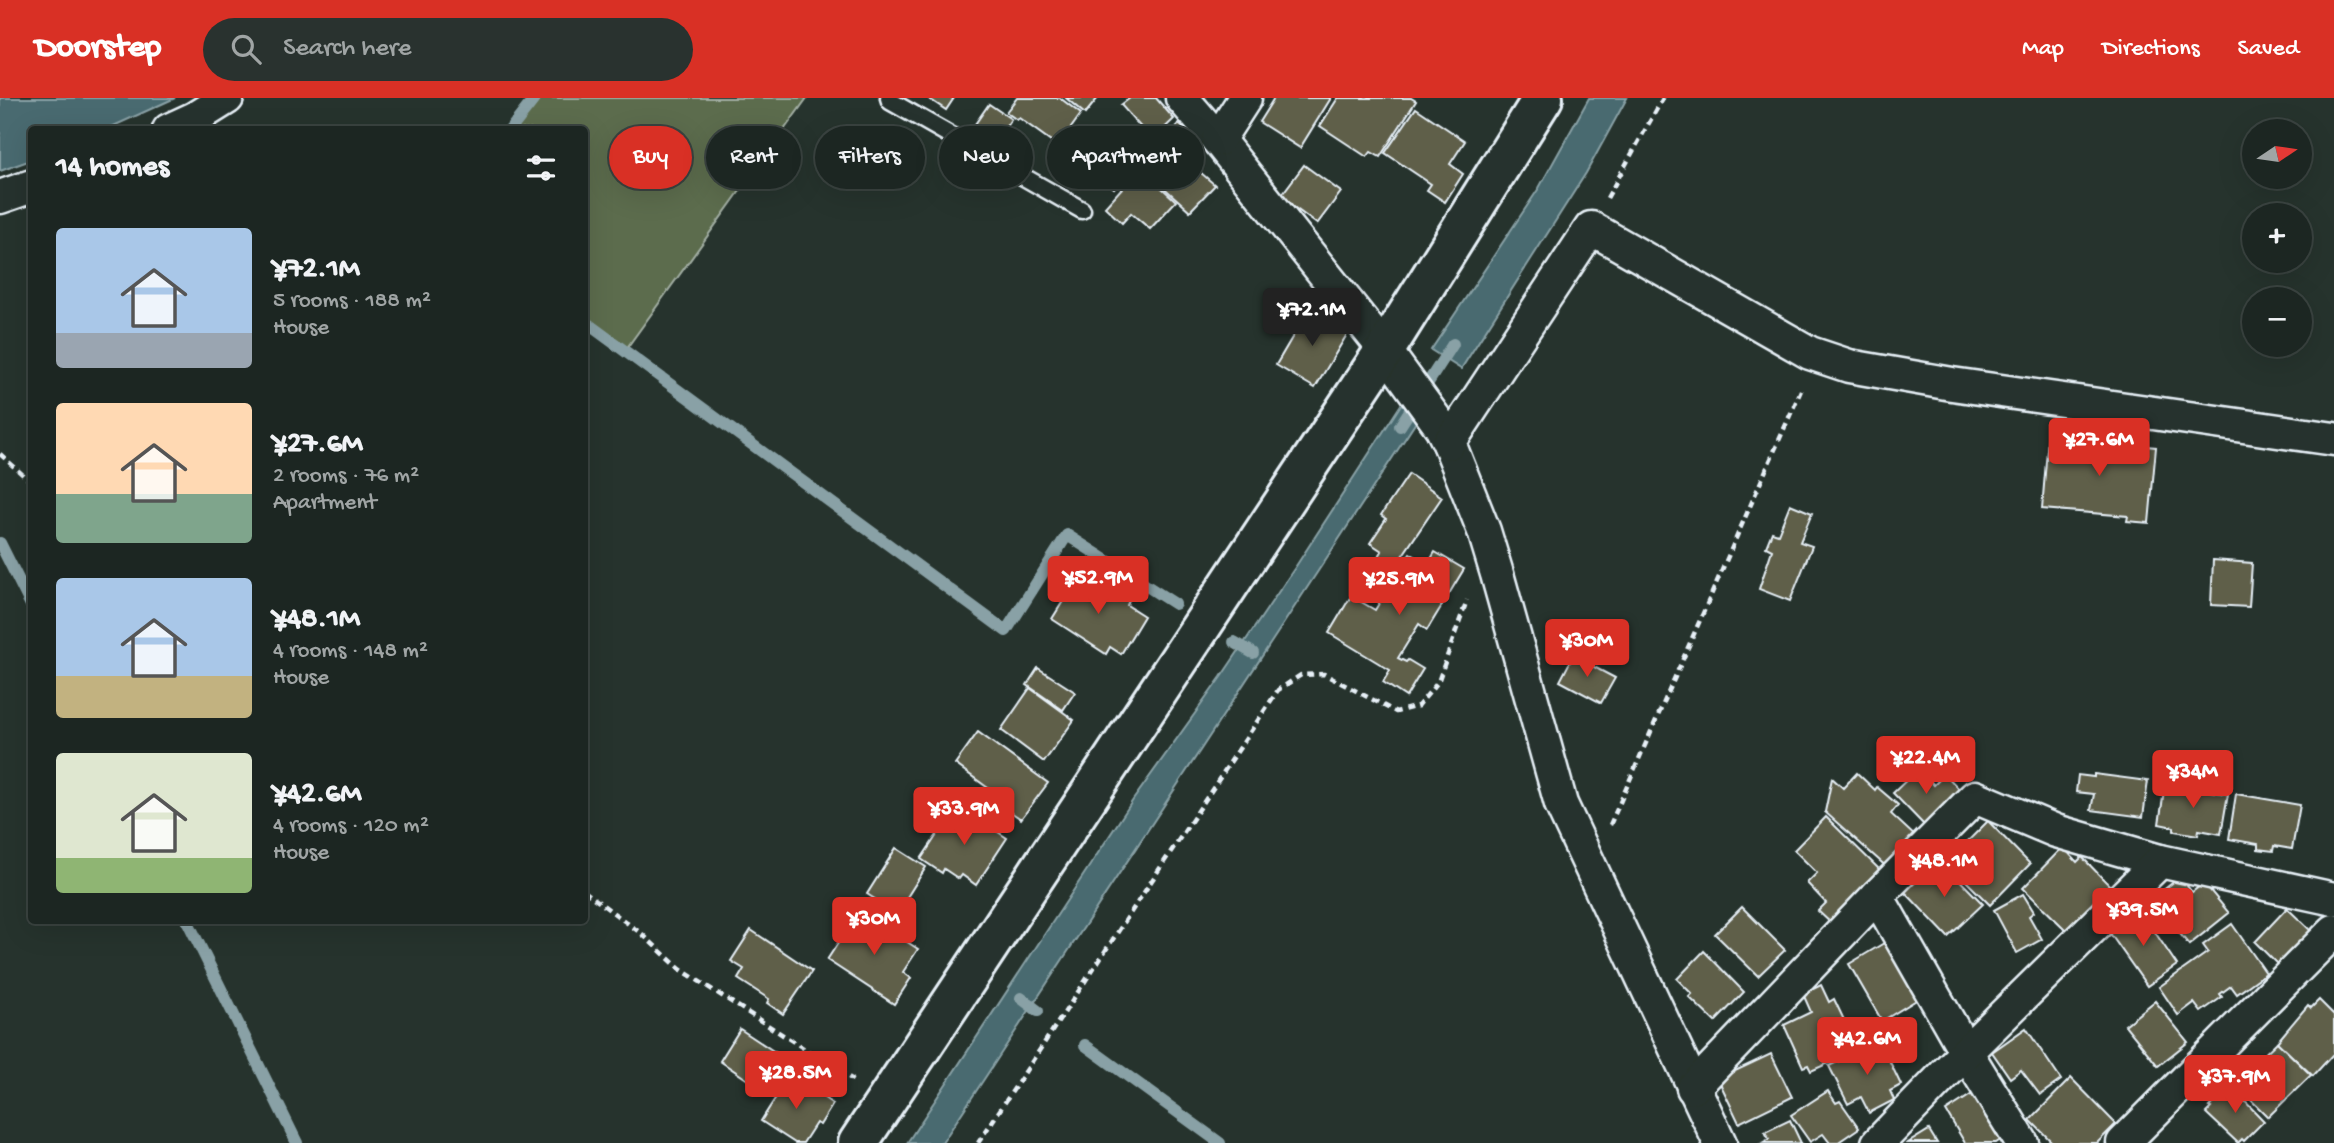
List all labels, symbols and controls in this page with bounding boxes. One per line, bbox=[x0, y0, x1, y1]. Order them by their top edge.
search box bbox=[203, 18, 693, 81]
text: Doorstep bbox=[35, 30, 161, 68]
icon: search bbox=[227, 30, 265, 68]
text: Search here bbox=[283, 34, 411, 65]
text: Map bbox=[2022, 35, 2064, 64]
text: Directions bbox=[2102, 35, 2200, 64]
text: Saved bbox=[2238, 35, 2299, 64]
north arrow bbox=[2242, 119, 2312, 189]
map controls bbox=[2242, 119, 2312, 357]
chip: Buy bbox=[609, 126, 692, 189]
chip: Rent bbox=[706, 126, 801, 189]
chip: Filters bbox=[815, 126, 925, 189]
chip: New bbox=[939, 126, 1033, 189]
chip: Apartment bbox=[1047, 126, 1204, 189]
icon: filters bbox=[522, 149, 560, 187]
text: 14 homes bbox=[56, 151, 169, 186]
button: + bbox=[2242, 203, 2312, 273]
text: ¥72.1M bbox=[273, 253, 360, 288]
icon: home bbox=[112, 256, 196, 340]
button: − bbox=[2242, 287, 2312, 357]
text: 5 rooms · 188 m² bbox=[273, 288, 431, 315]
pin: ¥72.1M bbox=[1255, 288, 1369, 348]
text: ¥72.1M bbox=[1279, 297, 1345, 324]
text: House bbox=[273, 315, 329, 342]
pin: ¥27.6M bbox=[2042, 418, 2156, 478]
text: ¥27.6M bbox=[2065, 427, 2133, 454]
text: ¥27.6M bbox=[273, 428, 363, 463]
icon: home bbox=[112, 431, 196, 515]
text: 2 rooms · 76 m² bbox=[273, 463, 419, 490]
text: Apartment bbox=[273, 490, 377, 517]
pin: ¥52.9M bbox=[1041, 556, 1155, 616]
pin: ¥25.9M bbox=[1342, 558, 1456, 617]
text: ¥52.9M bbox=[1064, 565, 1132, 592]
text: ¥25.9M bbox=[1365, 566, 1433, 593]
text: ¥48.1M bbox=[273, 603, 360, 638]
icon: home bbox=[112, 606, 196, 690]
pin: ¥30M bbox=[1546, 620, 1628, 679]
text: ¥30M bbox=[1561, 628, 1613, 655]
text: 4 rooms · 148 m² bbox=[273, 638, 428, 665]
text: House bbox=[273, 665, 329, 692]
pin: ¥22.4M bbox=[1869, 736, 1983, 796]
text: ¥22.4M bbox=[1892, 745, 1960, 772]
pin: ¥34M bbox=[2152, 750, 2234, 810]
text: ¥34M bbox=[2168, 759, 2218, 786]
text: ¥42.6M bbox=[273, 778, 361, 813]
icon: home bbox=[112, 781, 196, 865]
pin: ¥33.9M bbox=[907, 788, 1021, 847]
text: ¥33.9M bbox=[929, 796, 999, 823]
text: 4 rooms · 120 m² bbox=[273, 813, 429, 840]
text: House bbox=[273, 840, 329, 867]
pin: ¥48.1M bbox=[1887, 840, 2001, 899]
text: ¥48.1M bbox=[1911, 848, 1977, 875]
pin: ¥39.5M bbox=[2086, 888, 2200, 948]
text: ¥39.5M bbox=[2108, 897, 2178, 924]
pin: ¥30M bbox=[833, 898, 915, 957]
text: ¥30M bbox=[848, 906, 900, 933]
pin: ¥42.6M bbox=[1810, 1018, 1924, 1077]
text: ¥42.6M bbox=[1833, 1026, 1901, 1053]
pin: ¥28.5M bbox=[739, 1052, 853, 1111]
pin: ¥37.9M bbox=[2178, 1056, 2292, 1115]
text: ¥28.5M bbox=[761, 1060, 831, 1087]
text: ¥37.9M bbox=[2200, 1064, 2270, 1091]

